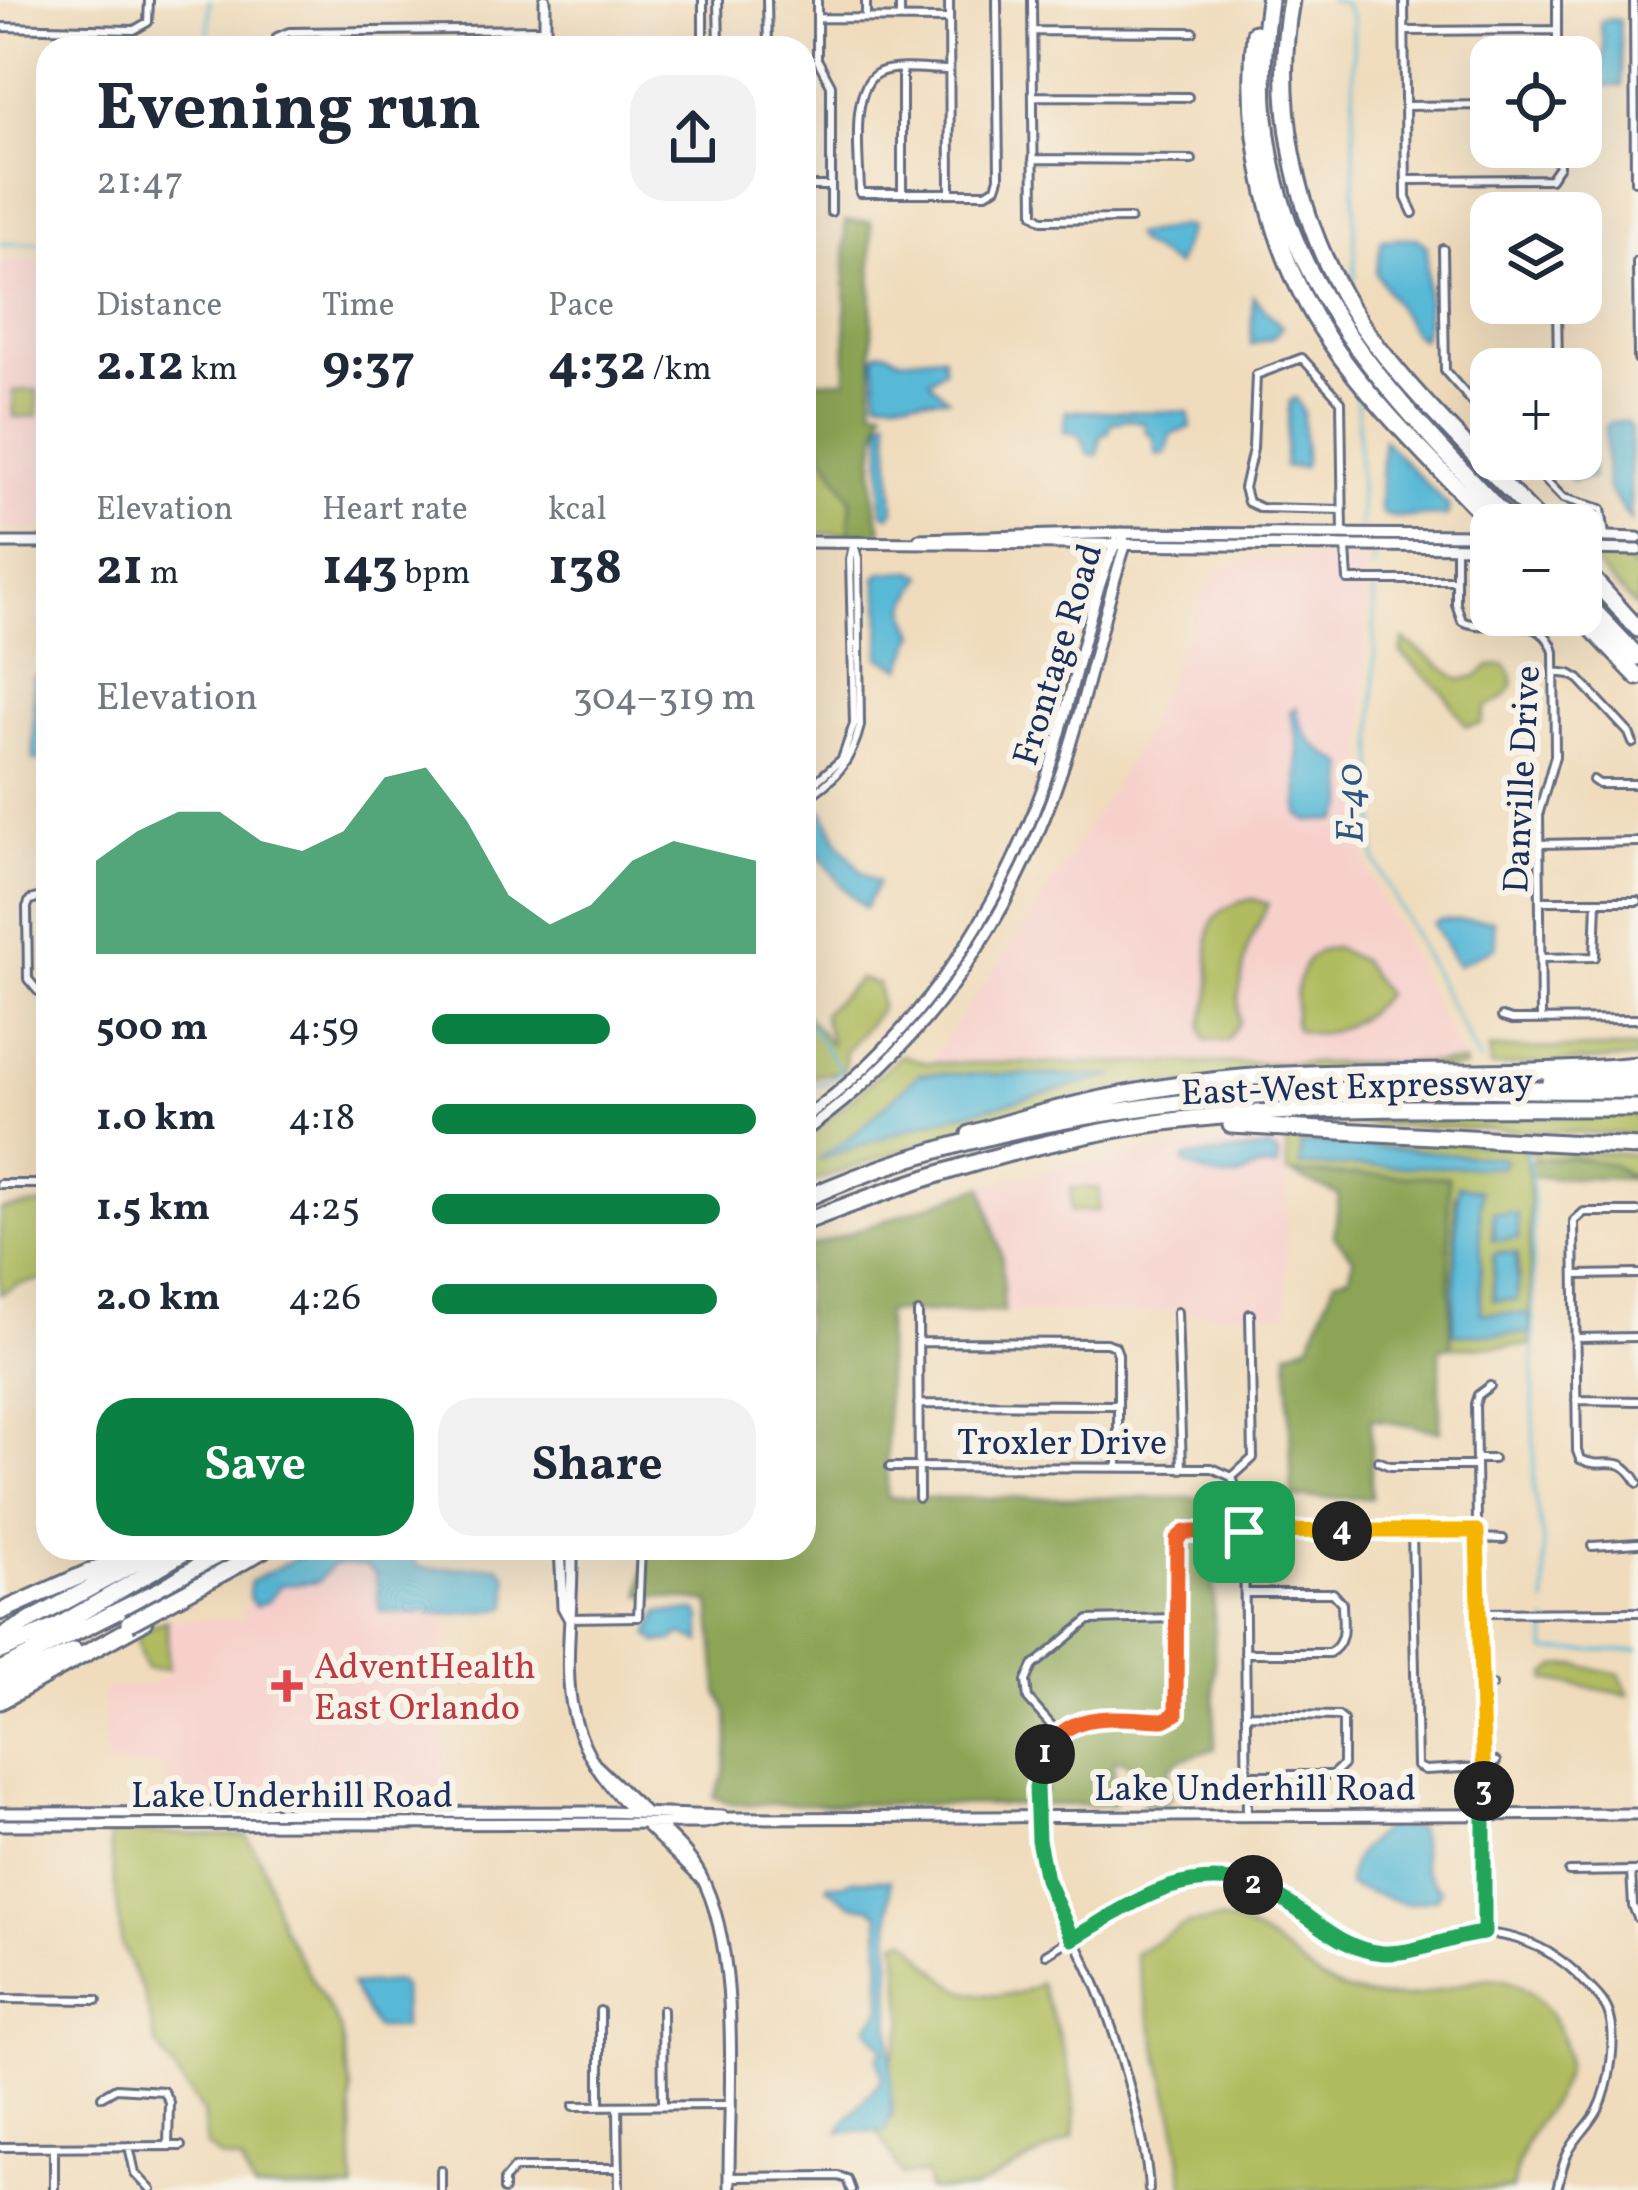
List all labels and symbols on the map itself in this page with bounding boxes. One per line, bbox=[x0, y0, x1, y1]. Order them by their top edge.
street label: Frontage Road bbox=[1002, 538, 1117, 772]
street label: Danville Drive bbox=[1493, 664, 1555, 894]
water label: E-40 bbox=[1324, 762, 1380, 844]
street label: East-West Expressway bbox=[1180, 1058, 1534, 1120]
street label: Troxler Drive bbox=[957, 1420, 1167, 1470]
pin bbox=[1193, 1481, 1295, 1583]
pin: 4 bbox=[1312, 1501, 1372, 1561]
place label: AdventHealth East Orlando bbox=[314, 1644, 536, 1735]
marker: AdventHealth East Orlando bbox=[271, 1670, 303, 1702]
pin: 1 bbox=[1015, 1724, 1075, 1784]
pin: 3 bbox=[1454, 1761, 1514, 1821]
street label: Lake Underhill Road bbox=[1094, 1766, 1416, 1816]
street label: Lake Underhill Road bbox=[131, 1773, 453, 1823]
pin: 2 bbox=[1223, 1855, 1283, 1915]

